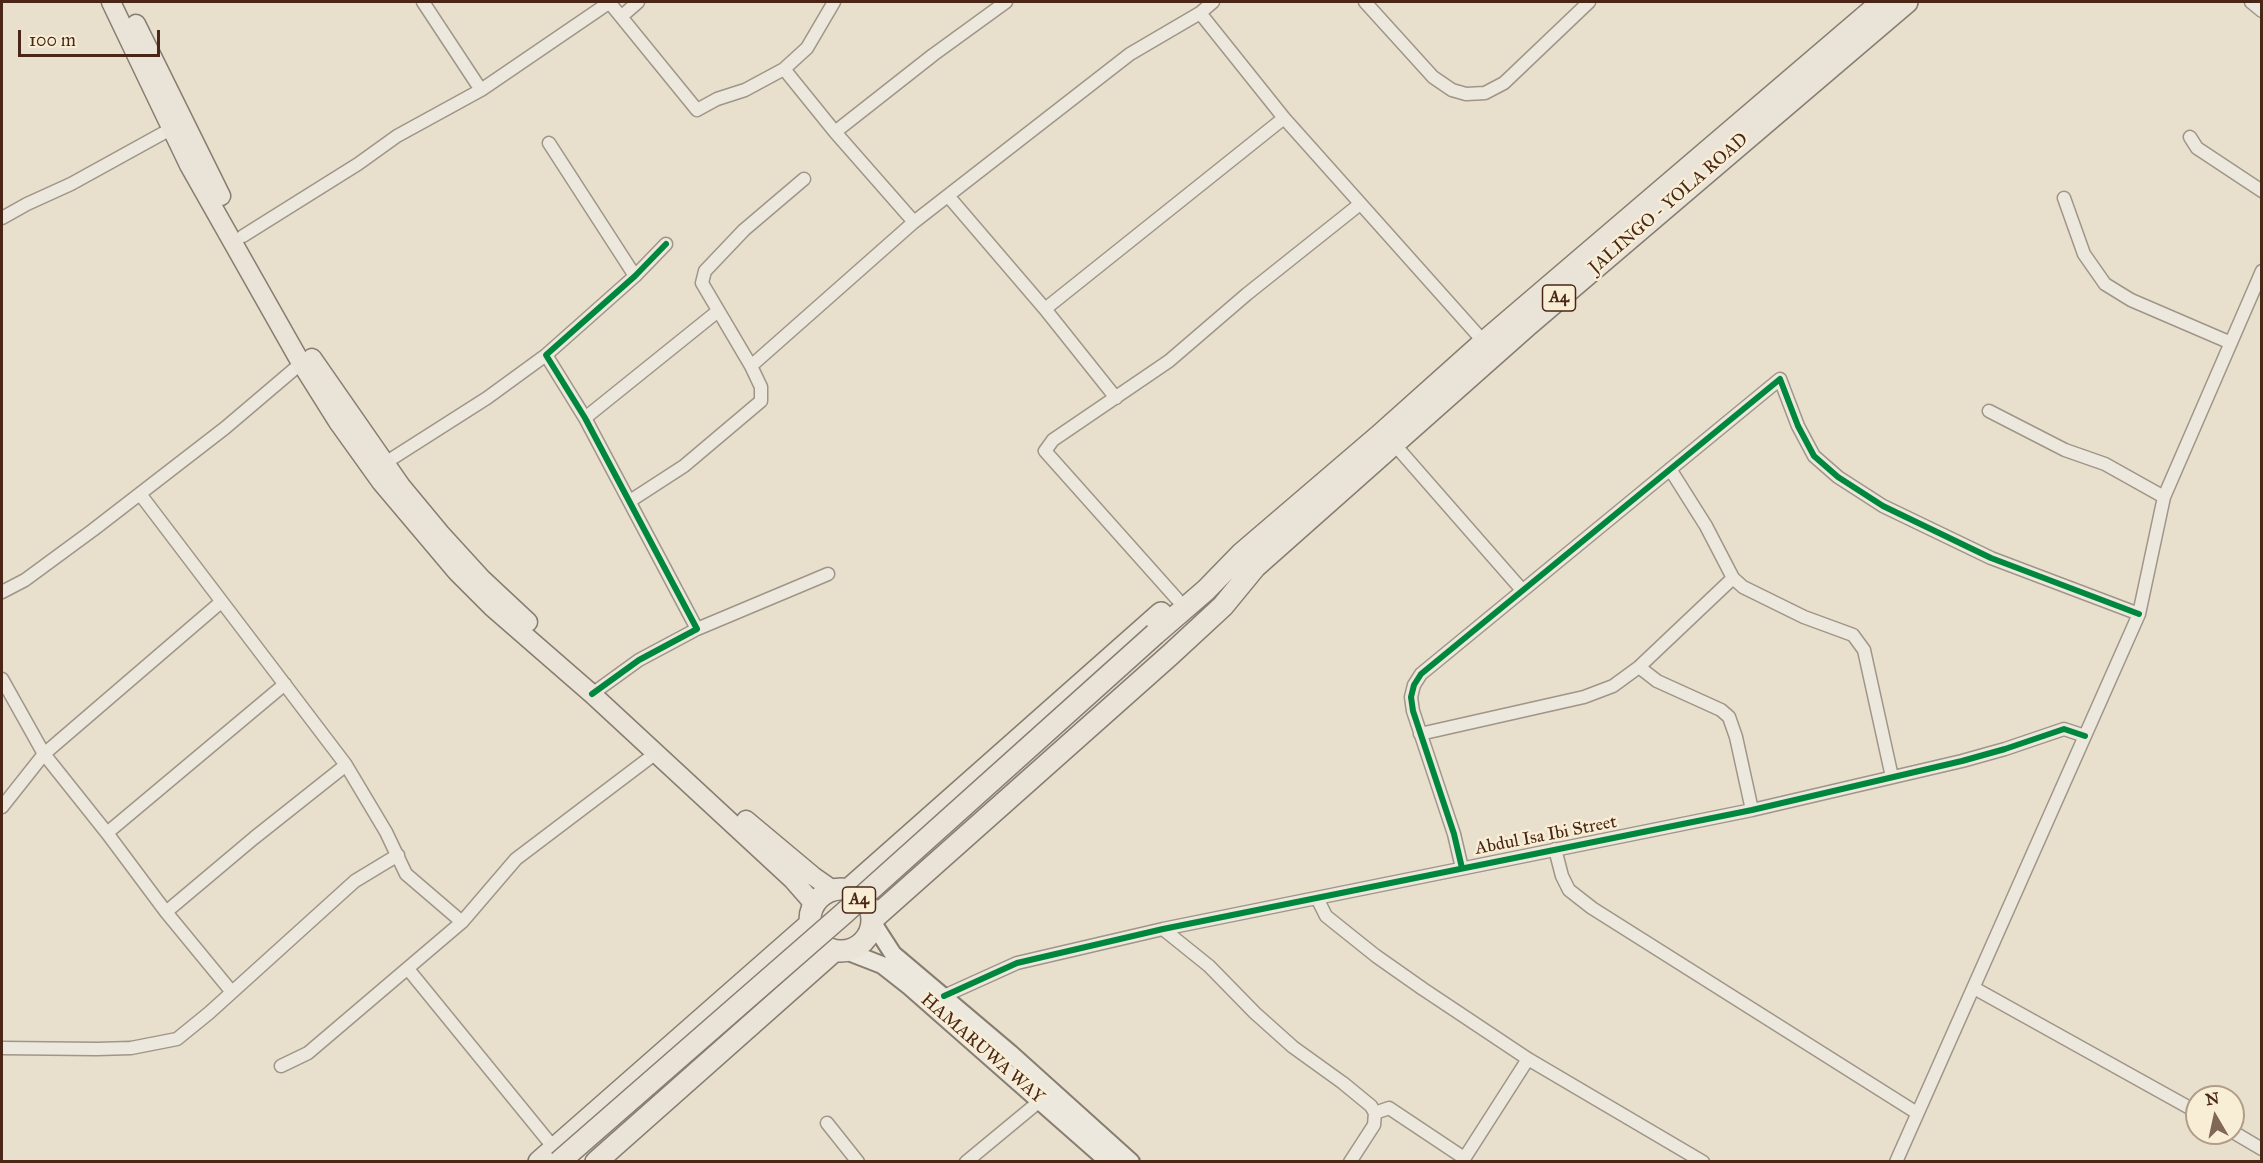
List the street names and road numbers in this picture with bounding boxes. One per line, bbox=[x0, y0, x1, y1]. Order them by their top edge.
street label: JALINGO - YOLA ROAD bbox=[1585, 129, 1753, 279]
road number: A4 bbox=[1542, 285, 1576, 311]
street label: Abdul Isa Ibi Street bbox=[1473, 812, 1619, 860]
road number: A4 bbox=[842, 887, 876, 913]
street label: HAMARUWA WAY bbox=[916, 990, 1048, 1108]

